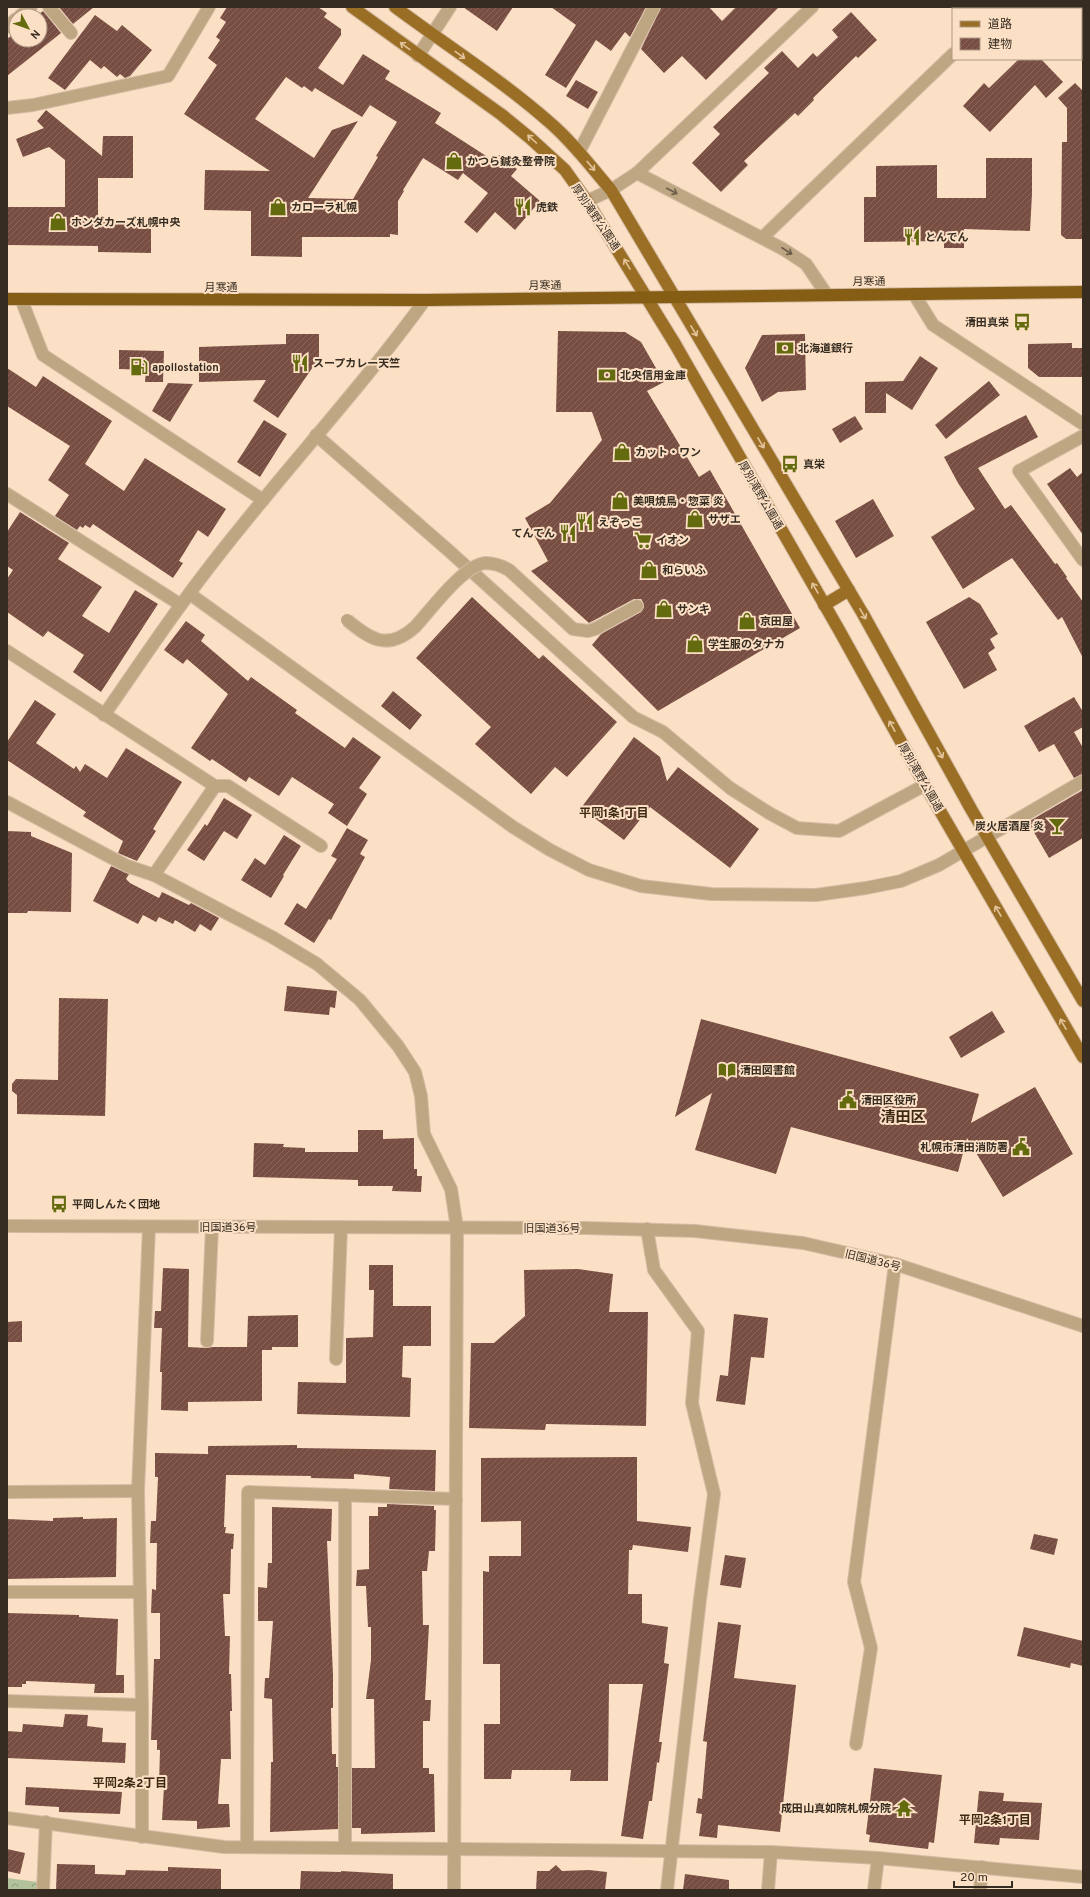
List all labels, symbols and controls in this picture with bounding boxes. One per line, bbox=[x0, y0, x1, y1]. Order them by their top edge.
north arrow bbox=[8, 8, 48, 48]
legend bbox=[952, 8, 1082, 60]
text: 道路 bbox=[988, 17, 1012, 33]
text: N bbox=[27, 26, 43, 41]
text: 建物 bbox=[988, 37, 1012, 53]
one-way arrow bbox=[399, 42, 410, 50]
one-way arrow bbox=[454, 50, 465, 59]
one-way arrow bbox=[527, 135, 537, 144]
shop icon: かつら鍼灸整骨院 bbox=[444, 151, 464, 171]
place label: かつら鍼灸整骨院 bbox=[467, 155, 555, 169]
one-way arrow bbox=[586, 160, 595, 171]
street label: 厚別滝野公園通 bbox=[568, 182, 623, 253]
one-way arrow bbox=[666, 188, 678, 195]
shop icon: カローラ札幌 bbox=[268, 197, 288, 217]
restaurant icon: 虎鉄 bbox=[513, 197, 533, 217]
place label: カローラ札幌 bbox=[291, 201, 357, 215]
place label: 虎鉄 bbox=[536, 201, 558, 215]
shop icon: ホンダカーズ札幌中央 bbox=[48, 212, 68, 232]
place label: ホンダカーズ札幌中央 bbox=[71, 216, 180, 230]
restaurant icon: とんでん bbox=[902, 227, 922, 247]
place label: とんでん bbox=[925, 231, 968, 245]
one-way arrow bbox=[781, 248, 793, 256]
one-way arrow bbox=[623, 259, 631, 270]
street label: 月寒通 bbox=[852, 275, 886, 289]
street label: 月寒通 bbox=[528, 279, 562, 293]
street label: 月寒通 bbox=[205, 281, 238, 295]
bus stop icon: 清田真栄 bbox=[1012, 312, 1032, 332]
place label: 清田真栄 bbox=[965, 316, 1009, 330]
one-way arrow bbox=[690, 325, 698, 336]
bank icon: 北海道銀行 bbox=[775, 338, 795, 358]
place label: 北海道銀行 bbox=[798, 342, 853, 356]
restaurant icon: スープカレー天竺 bbox=[290, 353, 310, 373]
fuel station icon: apollostation bbox=[129, 357, 149, 377]
place label: スープカレー天竺 bbox=[313, 357, 400, 371]
place label: apollostation bbox=[152, 361, 219, 375]
bank icon: 北央信用金庫 bbox=[597, 365, 617, 385]
place label: 北央信用金庫 bbox=[620, 369, 686, 383]
one-way arrow bbox=[757, 437, 765, 449]
shop icon: カット・ワン bbox=[612, 442, 632, 462]
place label: カット・ワン bbox=[635, 446, 701, 460]
bus stop icon: 真栄 bbox=[780, 454, 800, 474]
place label: 真栄 bbox=[803, 458, 825, 472]
street label: 厚別滝野公園通 bbox=[735, 459, 785, 532]
shop icon: 美唄焼鳥・惣菜 炎 bbox=[610, 491, 630, 511]
place label: 美唄焼鳥・惣菜 炎 bbox=[633, 495, 724, 509]
shop icon: サザエ bbox=[685, 509, 705, 529]
restaurant icon: えぞっこ bbox=[575, 512, 595, 532]
place label: サザエ bbox=[708, 513, 741, 527]
place label: えぞっこ bbox=[598, 516, 642, 530]
restaurant icon: てんてん bbox=[558, 523, 578, 543]
place label: てんてん bbox=[512, 527, 555, 541]
supermarket icon: イオン bbox=[633, 530, 653, 550]
place label: イオン bbox=[656, 534, 689, 548]
shop icon: 和らいふ bbox=[639, 560, 659, 580]
place label: 和らいふ bbox=[662, 564, 706, 578]
one-way arrow bbox=[810, 582, 818, 594]
shop icon: サンキ bbox=[654, 599, 674, 619]
place label: サンキ bbox=[677, 603, 710, 617]
one-way arrow bbox=[860, 608, 868, 620]
shop icon: 京田屋 bbox=[737, 611, 757, 631]
place label: 京田屋 bbox=[760, 615, 793, 629]
shop icon: 学生服のタナカ bbox=[685, 634, 705, 654]
place label: 学生服のタナカ bbox=[708, 638, 785, 652]
one-way arrow bbox=[887, 720, 895, 732]
street label: 厚別滝野公園通 bbox=[895, 741, 945, 814]
one-way arrow bbox=[937, 746, 944, 758]
district label: 平岡1条1丁目 bbox=[579, 806, 649, 822]
bar icon: 炭火居酒屋 炎 bbox=[1047, 816, 1067, 836]
place label: 炭火居酒屋 炎 bbox=[975, 820, 1044, 834]
one-way arrow bbox=[994, 905, 1002, 917]
one-way arrow bbox=[1059, 1018, 1067, 1030]
library icon: 清田図書館 bbox=[717, 1060, 737, 1080]
place label: 清田図書館 bbox=[740, 1064, 795, 1078]
public building icon: 清田区役所 bbox=[838, 1090, 858, 1110]
place label: 清田区役所 bbox=[861, 1094, 916, 1108]
district label: 清田区 bbox=[880, 1109, 926, 1128]
public building icon: 札幌市清田消防署 bbox=[1011, 1137, 1031, 1157]
place label: 札幌市清田消防署 bbox=[920, 1141, 1008, 1155]
bus stop icon: 平岡しんたく団地 bbox=[49, 1194, 69, 1214]
place label: 平岡しんたく団地 bbox=[72, 1198, 160, 1212]
street label: 旧国道36号 bbox=[199, 1221, 257, 1235]
street label: 旧国道36号 bbox=[523, 1222, 581, 1236]
street label: 旧国道36号 bbox=[843, 1247, 902, 1275]
district label: 平岡2条2丁目 bbox=[93, 1776, 167, 1792]
temple icon: 成田山真如院札幌分院 bbox=[894, 1798, 914, 1818]
place label: 成田山真如院札幌分院 bbox=[781, 1802, 891, 1816]
district label: 平岡2条1丁目 bbox=[959, 1813, 1031, 1829]
scale bar bbox=[954, 1863, 1012, 1889]
text: 20 m bbox=[960, 1870, 988, 1886]

